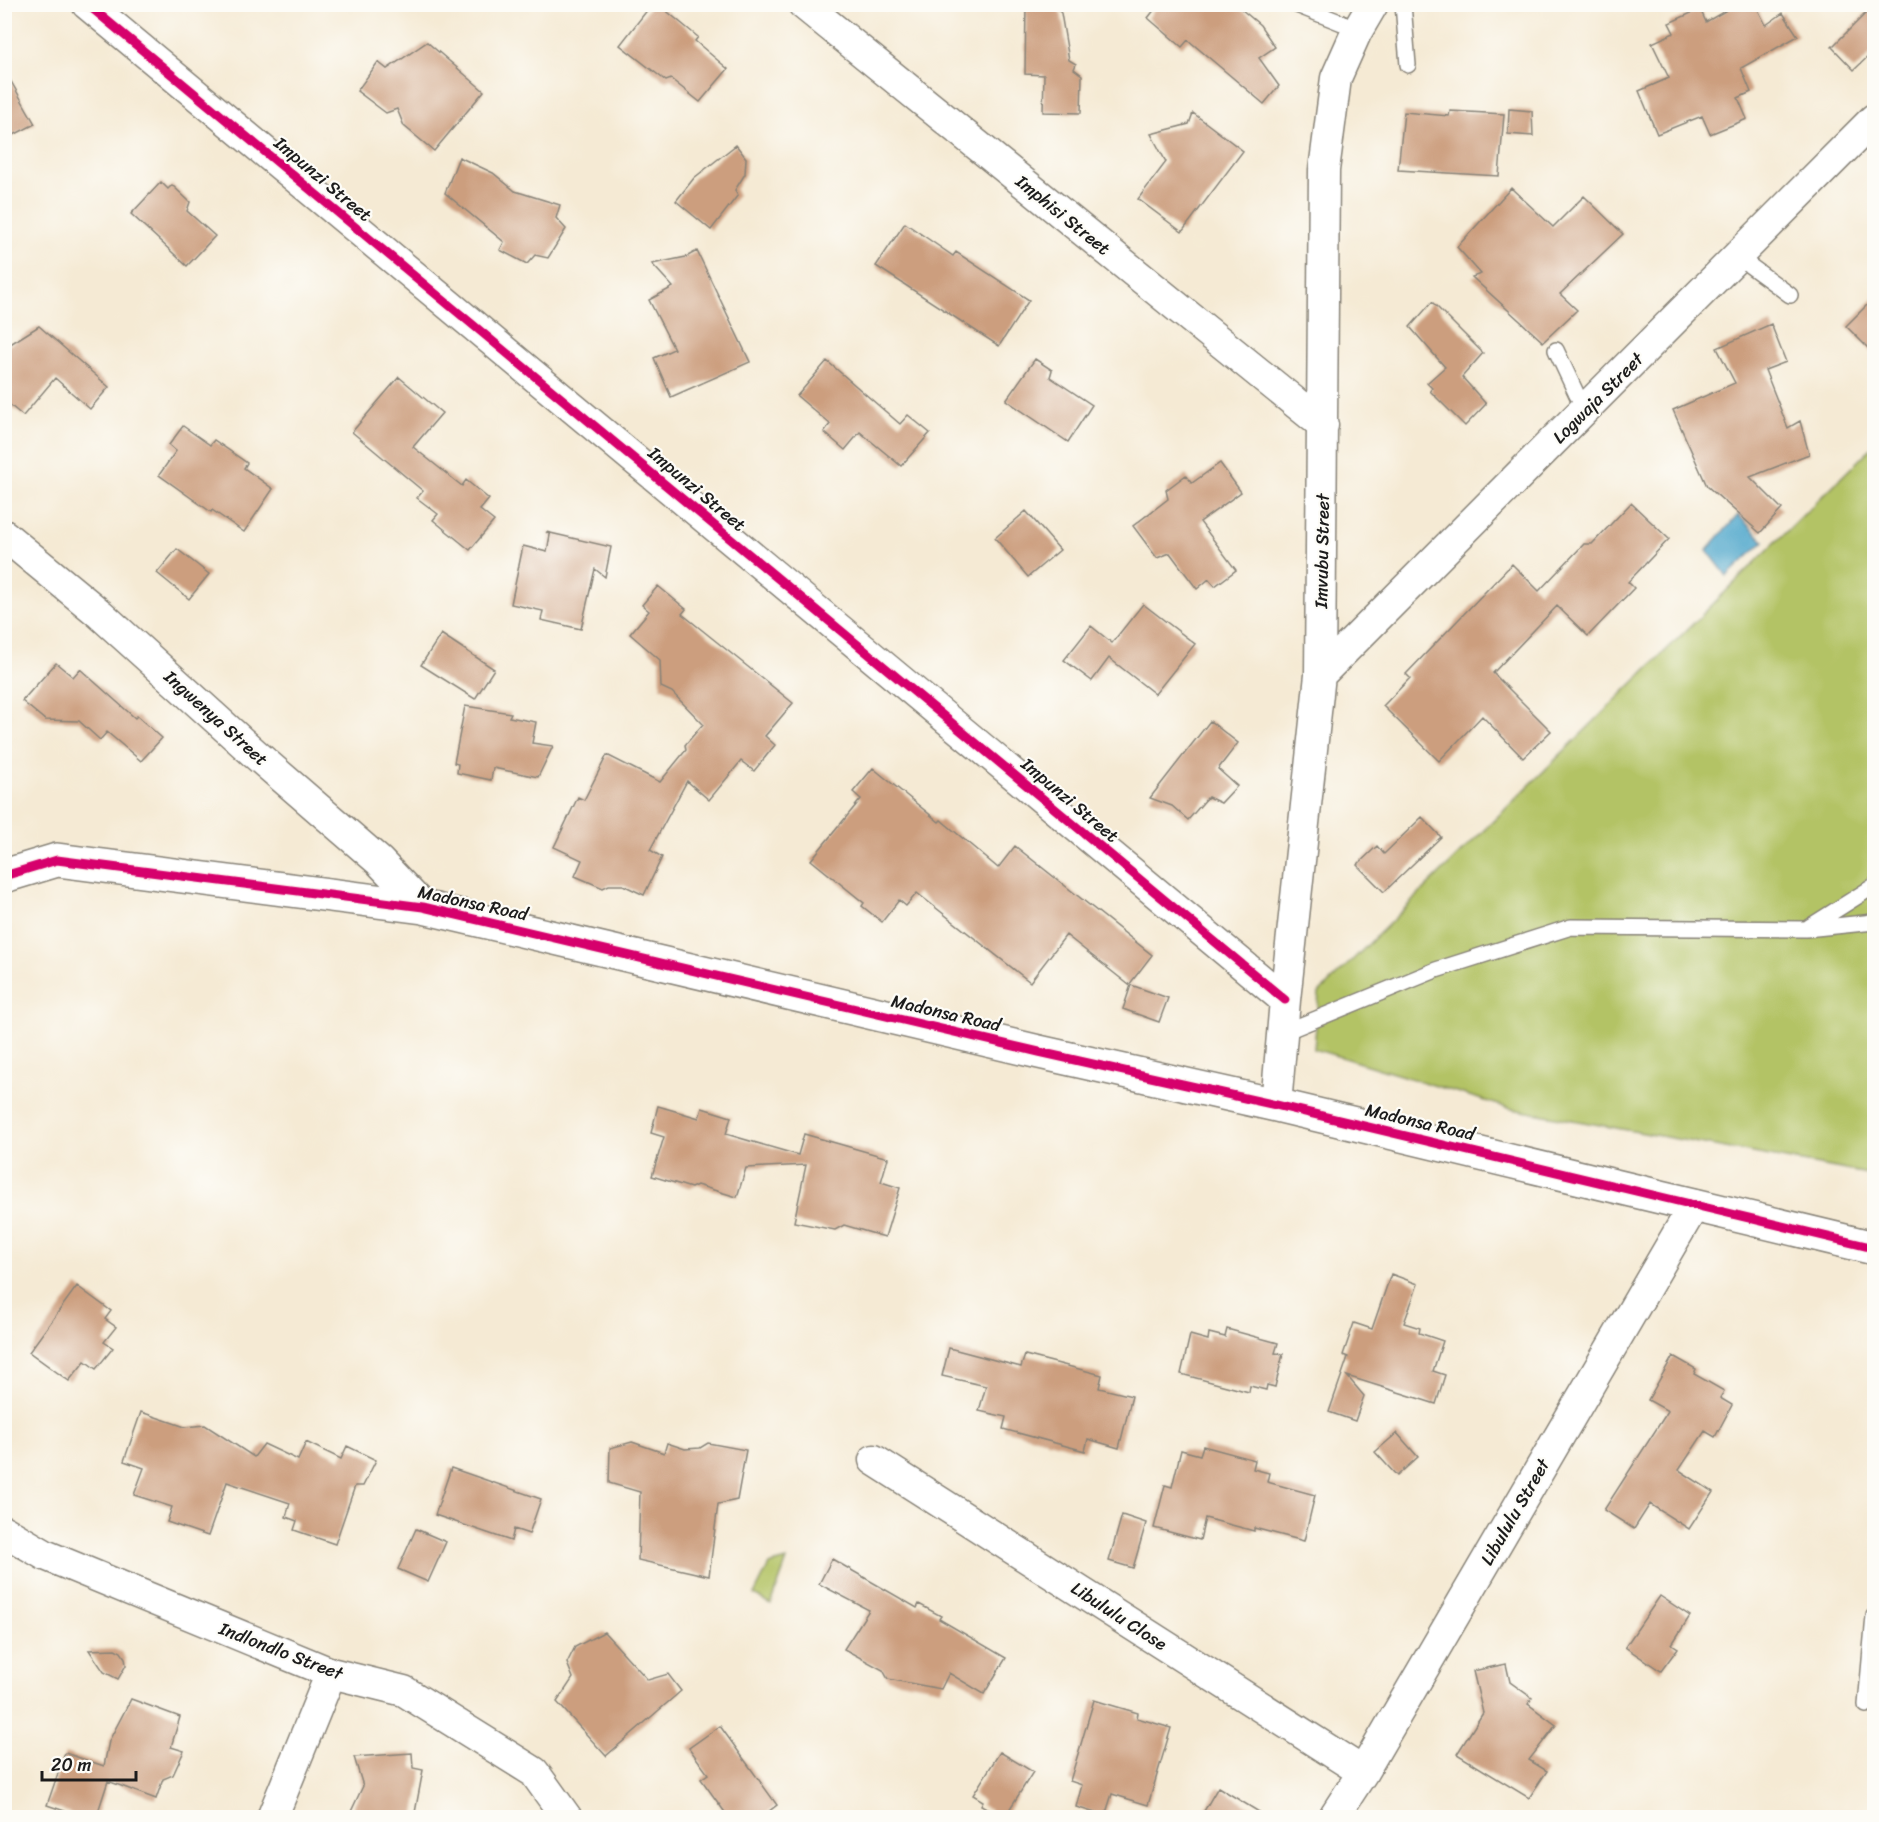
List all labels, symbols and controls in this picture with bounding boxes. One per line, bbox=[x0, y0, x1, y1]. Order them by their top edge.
street label: Impunzi Street bbox=[266, 127, 380, 230]
street label: Imphisi Street bbox=[1007, 166, 1118, 264]
street label: Logwaja Street bbox=[1545, 344, 1652, 451]
street label: Impunzi Street bbox=[640, 437, 754, 540]
street label: Imvubu Street bbox=[1305, 493, 1339, 610]
street label: Ingwenya Street bbox=[155, 661, 276, 774]
street label: Impunzi Street bbox=[1013, 748, 1127, 851]
street label: Madonsa Road bbox=[415, 876, 532, 931]
street label: Madonsa Road bbox=[888, 985, 1006, 1041]
street label: Madonsa Road bbox=[1362, 1094, 1480, 1150]
street label: Libululu Street bbox=[1471, 1452, 1559, 1571]
street label: Libululu Close bbox=[1064, 1573, 1174, 1659]
street label: Indlondlo Street bbox=[213, 1612, 348, 1690]
scale bar bbox=[42, 1744, 136, 1782]
text: 20 m bbox=[51, 1749, 91, 1781]

